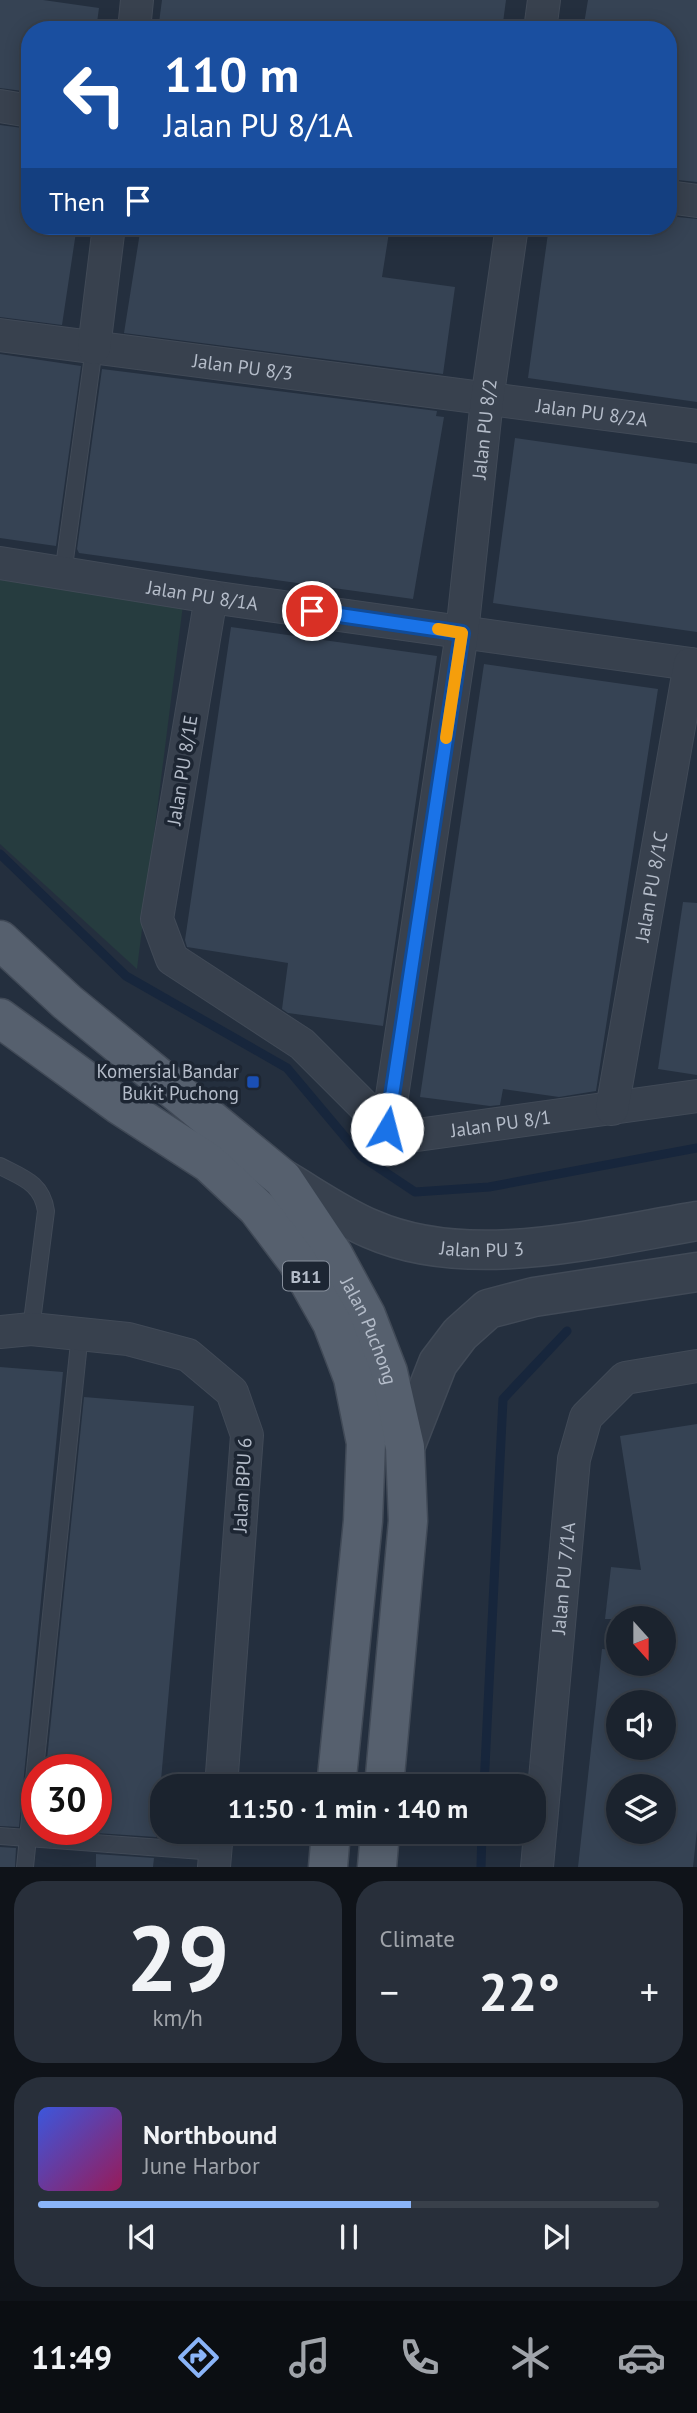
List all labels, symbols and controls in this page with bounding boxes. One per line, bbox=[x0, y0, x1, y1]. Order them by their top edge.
text: 110 m bbox=[164, 42, 299, 106]
icon: left bbox=[49, 49, 140, 140]
text: Jalan PU 8/1A bbox=[164, 104, 353, 146]
icon: arrive bbox=[119, 182, 157, 220]
text: Then bbox=[49, 185, 105, 218]
street label: Jalan PU 8/3 bbox=[190, 348, 295, 385]
street label: Jalan PU 8/2 bbox=[466, 377, 502, 481]
street label: Jalan PU 8/2A bbox=[534, 393, 649, 431]
street label: Jalan PU 8/1A bbox=[144, 575, 260, 615]
pin bbox=[282, 581, 342, 641]
icon: arrive bbox=[293, 592, 331, 630]
street label: Jalan PU 8/1E bbox=[161, 713, 203, 828]
street label: Jalan PU 8/1C bbox=[629, 829, 673, 945]
place label: Komersial Bandar Bukit Puchong bbox=[96, 1059, 240, 1105]
marker: Komersial Bandar Bukit Puchong bbox=[245, 1074, 261, 1090]
position arrow bbox=[350, 1092, 424, 1166]
street label: Jalan PU 8/1 bbox=[448, 1104, 553, 1142]
street label: Jalan PU 3 bbox=[438, 1235, 525, 1262]
road number: B11 bbox=[283, 1261, 329, 1290]
street label: Jalan Puchong bbox=[335, 1272, 402, 1387]
street label: Jalan BPU 6 bbox=[227, 1437, 256, 1534]
street label: Jalan PU 7/1A bbox=[546, 1521, 580, 1636]
north arrow bbox=[606, 1606, 676, 1676]
map controls bbox=[606, 1606, 676, 1844]
button: sound bbox=[606, 1690, 676, 1760]
speed limit sign: 30 bbox=[21, 1754, 112, 1845]
button: layers bbox=[606, 1774, 676, 1844]
text: 11:50 · 1 min · 140 m bbox=[228, 1792, 468, 1825]
text: 29 bbox=[126, 1898, 229, 2016]
text: Climate bbox=[380, 1924, 455, 1953]
text: 22° bbox=[478, 1958, 560, 2025]
text: − bbox=[380, 1967, 399, 2016]
text: + bbox=[640, 1967, 659, 2016]
text: km/h bbox=[153, 2003, 203, 2032]
text: Northbound bbox=[143, 2118, 277, 2151]
text: June Harbor bbox=[143, 2151, 260, 2180]
icon: previous bbox=[123, 2218, 161, 2256]
icon: pause bbox=[330, 2218, 368, 2256]
icon: next bbox=[537, 2218, 575, 2256]
icon: directions bbox=[174, 2333, 223, 2382]
icon: music bbox=[285, 2333, 334, 2382]
icon: phone bbox=[395, 2333, 444, 2382]
icon: climate bbox=[506, 2333, 555, 2382]
icon: car bbox=[617, 2333, 666, 2382]
text: 11:49 bbox=[31, 2336, 112, 2378]

